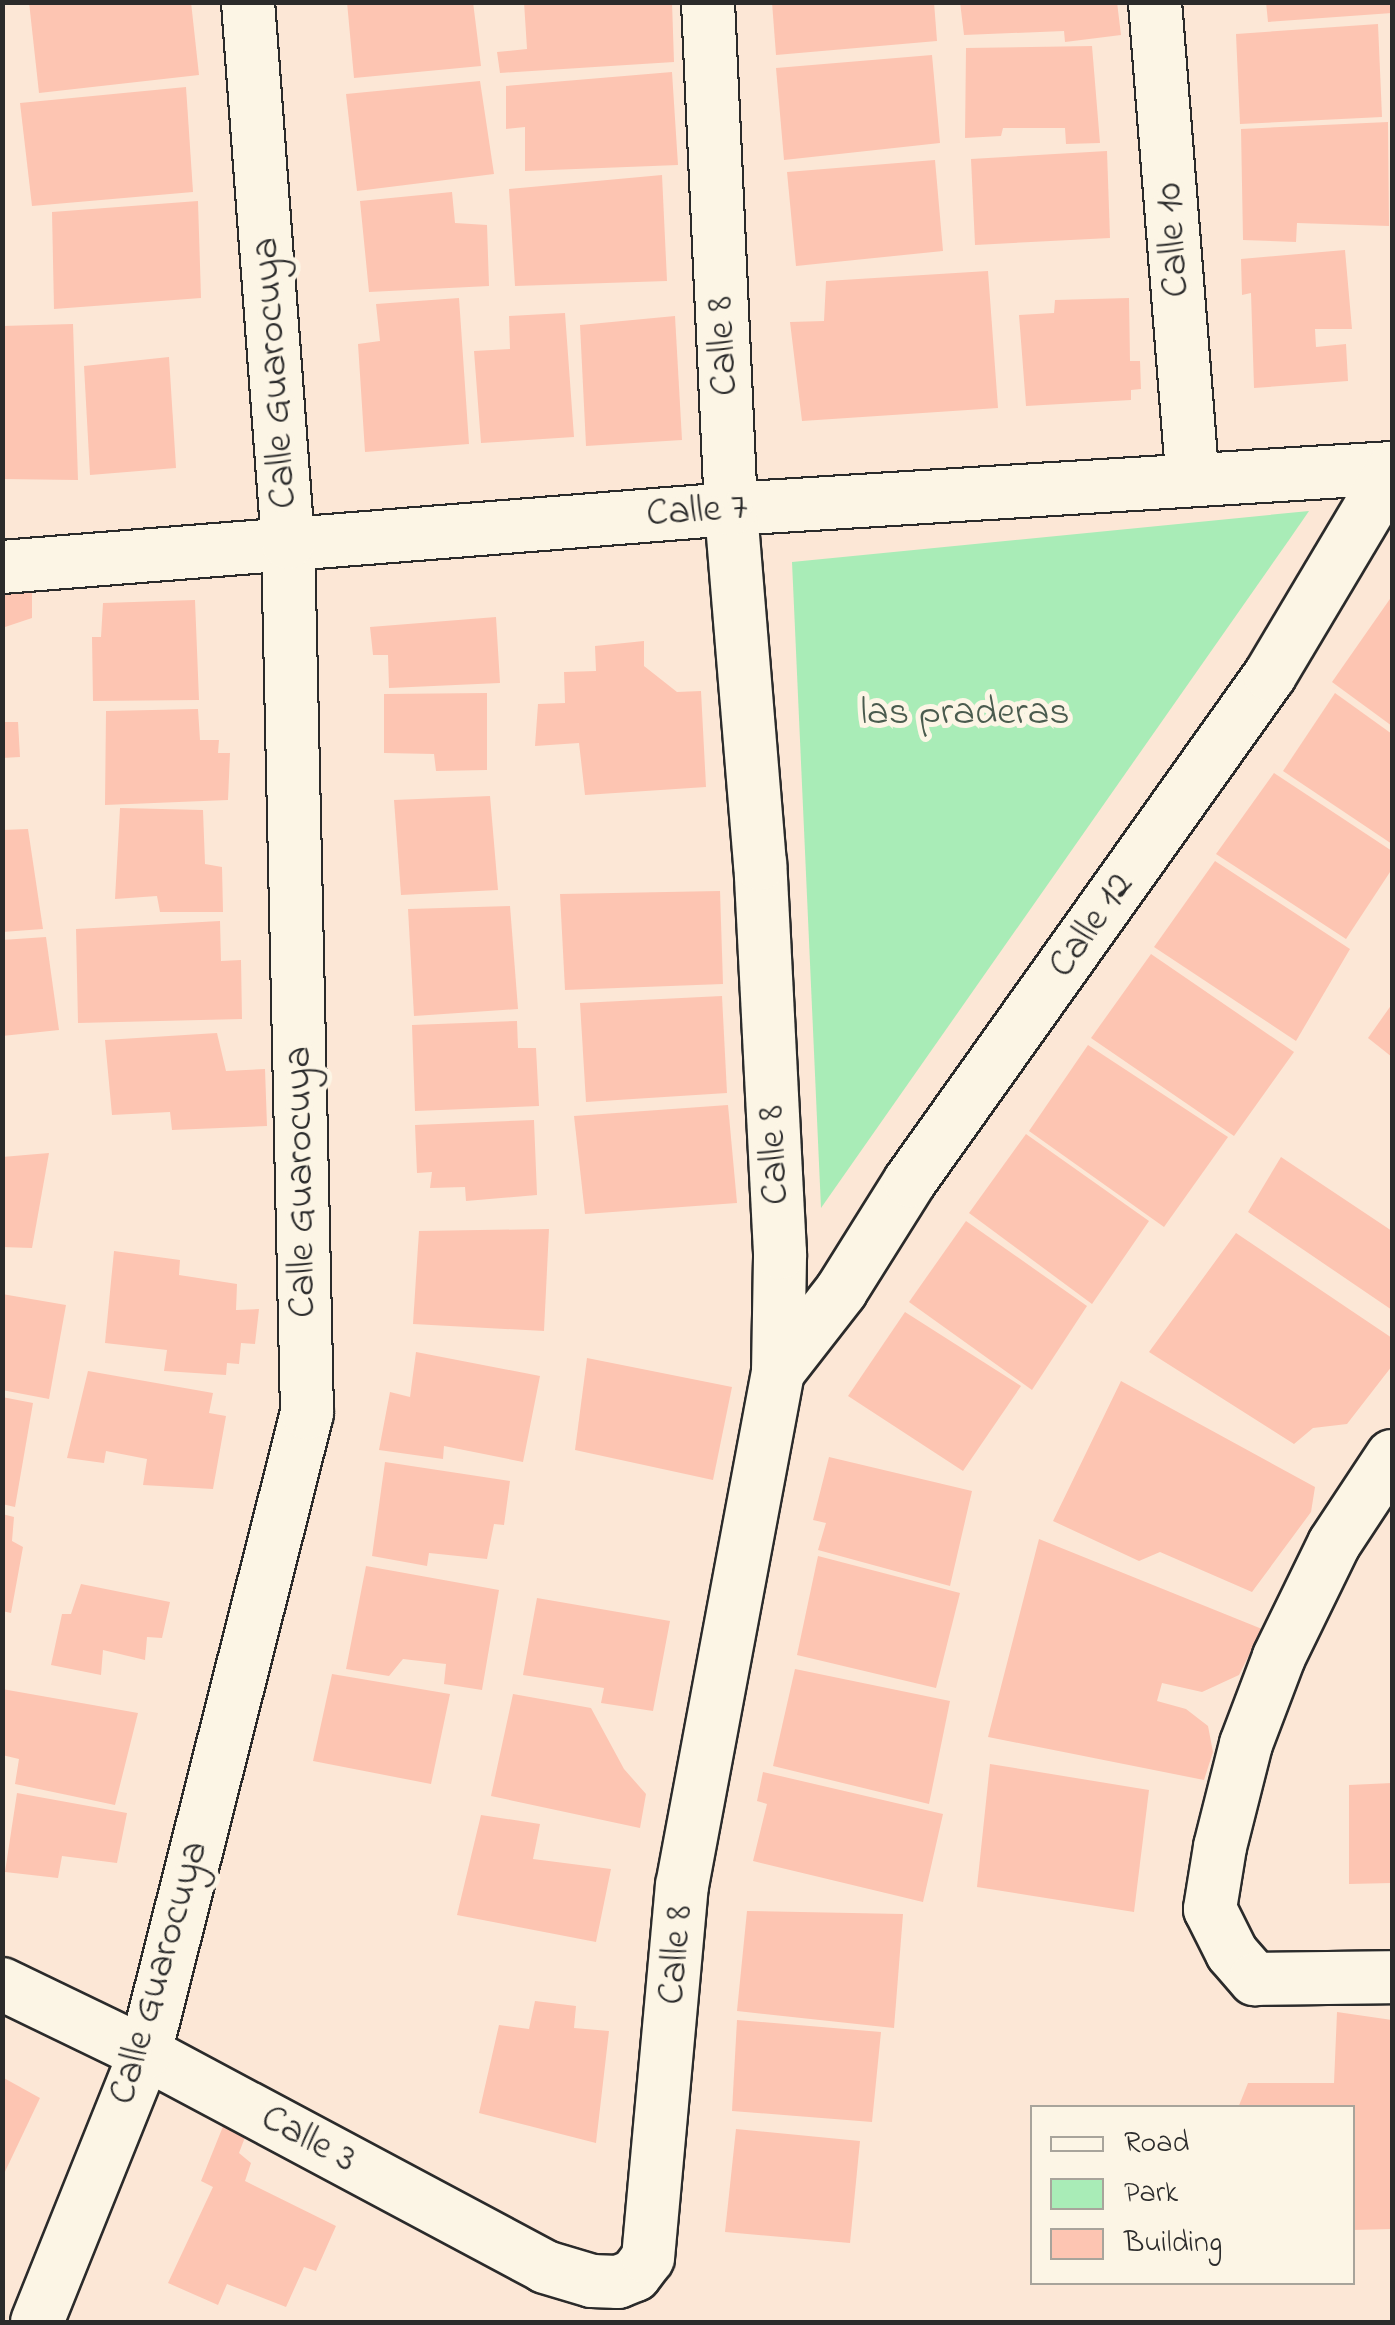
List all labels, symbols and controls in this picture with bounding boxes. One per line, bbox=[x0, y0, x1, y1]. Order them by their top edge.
street label: Calle 10 bbox=[1146, 181, 1202, 299]
street label: Calle Guarocuya bbox=[243, 236, 309, 510]
street label: Calle 8 bbox=[697, 295, 751, 397]
street label: Calle 7 bbox=[645, 485, 749, 539]
park label: las praderas bbox=[860, 690, 1070, 738]
street label: Calle 12 bbox=[1039, 864, 1145, 988]
street label: Calle Guarocuya bbox=[276, 1046, 328, 1318]
street label: Calle 8 bbox=[748, 1104, 802, 1206]
street label: Calle Guarocuya bbox=[99, 1836, 221, 2110]
street label: Calle 8 bbox=[649, 1903, 705, 2007]
street label: Calle 3 bbox=[252, 2095, 364, 2185]
legend bbox=[1030, 2105, 1355, 2285]
text: Road bbox=[1124, 2122, 1189, 2166]
text: Park bbox=[1124, 2172, 1178, 2216]
text: Building bbox=[1124, 2222, 1222, 2266]

